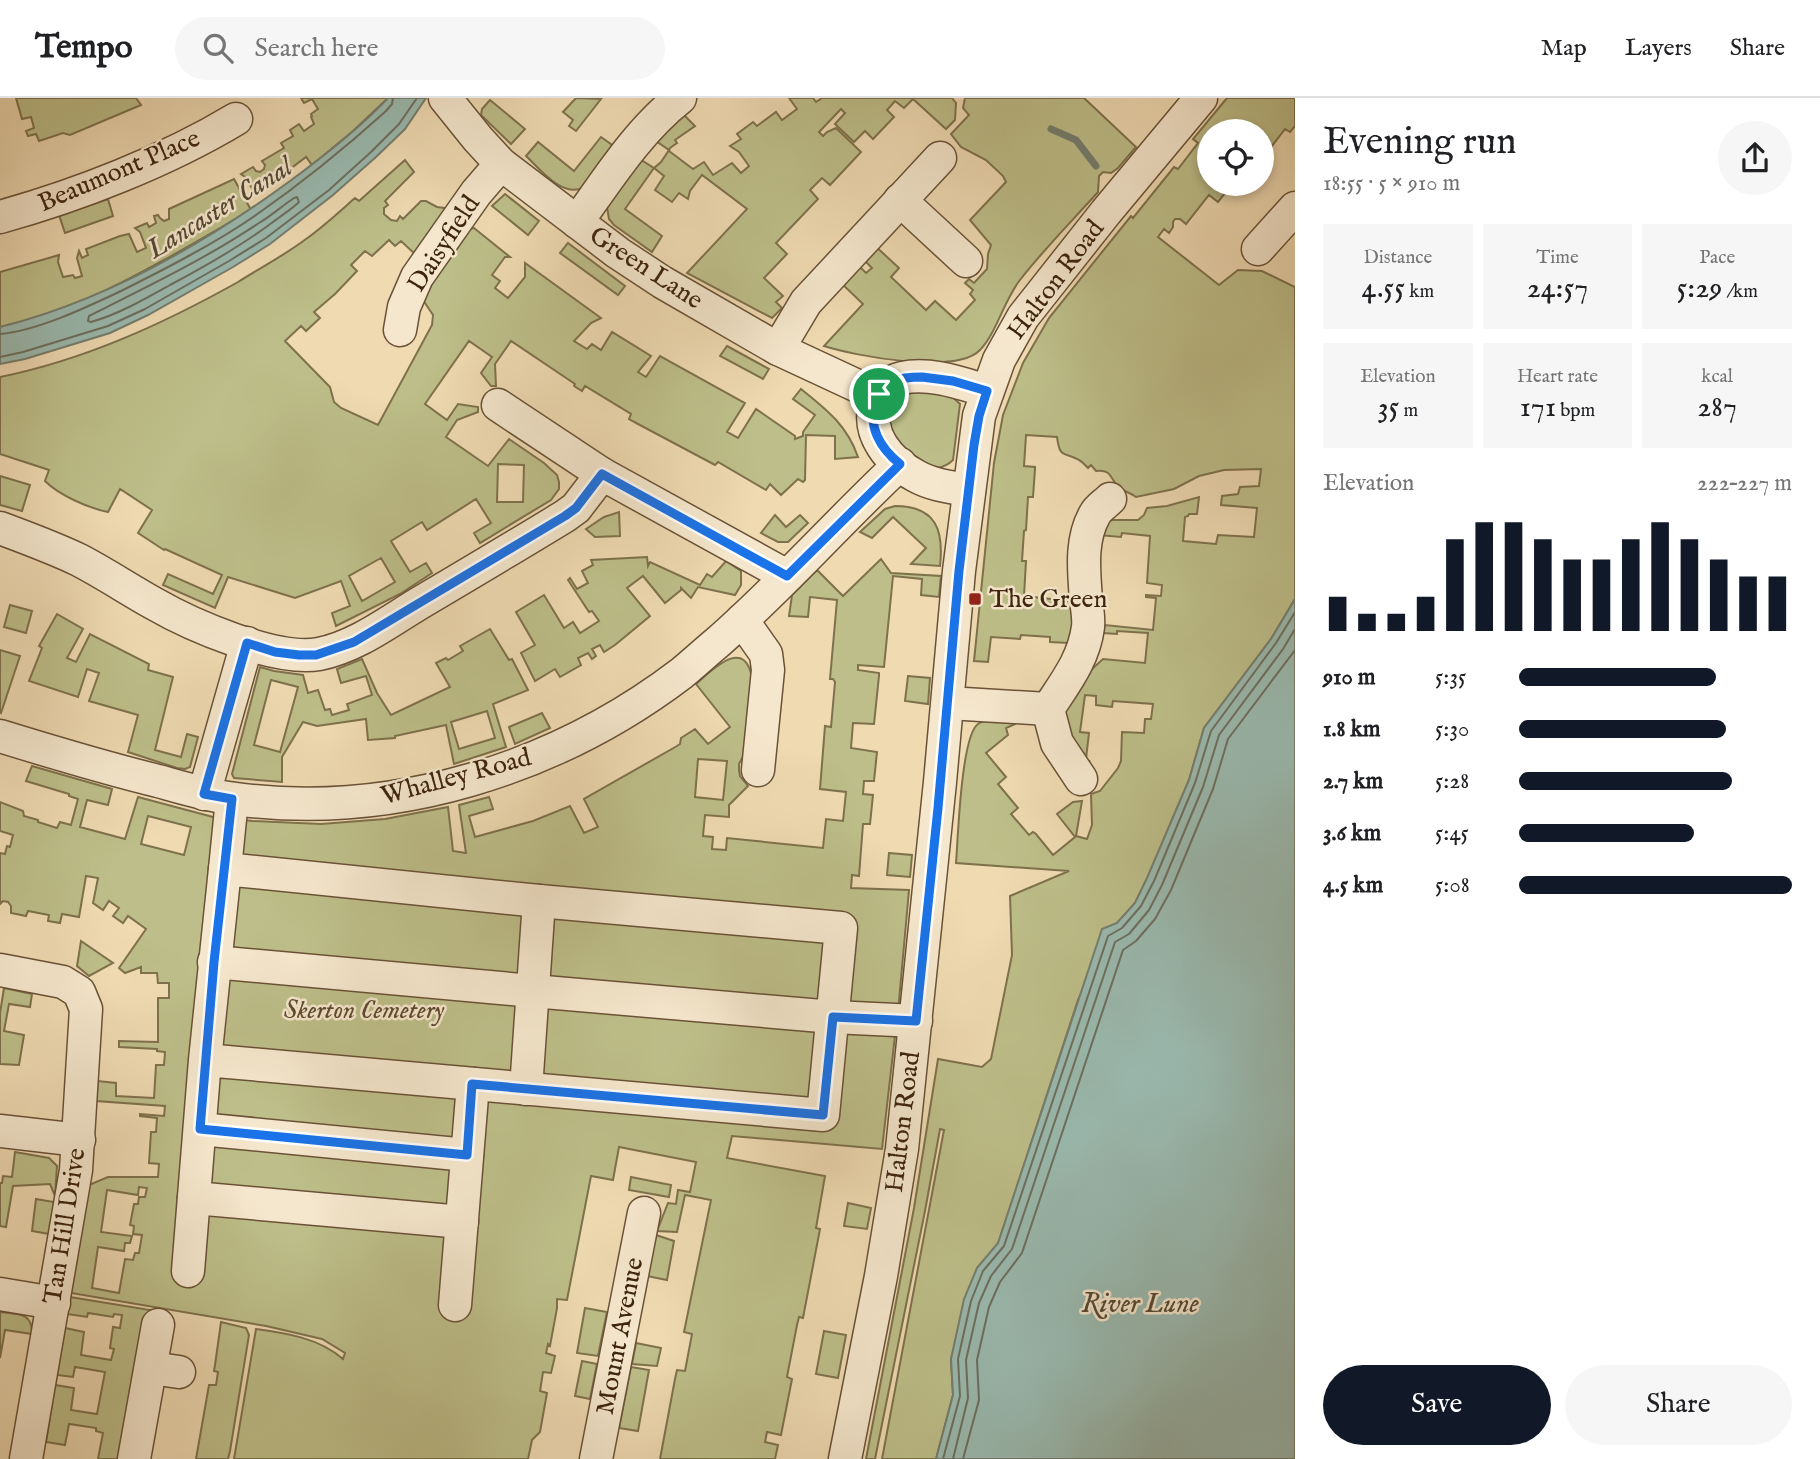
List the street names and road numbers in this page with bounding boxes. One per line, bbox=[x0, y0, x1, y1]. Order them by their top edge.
street label: Beaumont Place bbox=[33, 122, 205, 220]
street label: Daisyfield bbox=[400, 189, 488, 299]
street label: Halton Road bbox=[1000, 213, 1112, 347]
street label: Green Lane bbox=[583, 219, 709, 317]
street label: Whalley Road bbox=[377, 741, 535, 813]
street label: Halton Road bbox=[878, 1050, 928, 1194]
street label: Tan Hill Drive bbox=[36, 1146, 94, 1306]
street label: Mount Avenue bbox=[589, 1255, 651, 1417]

